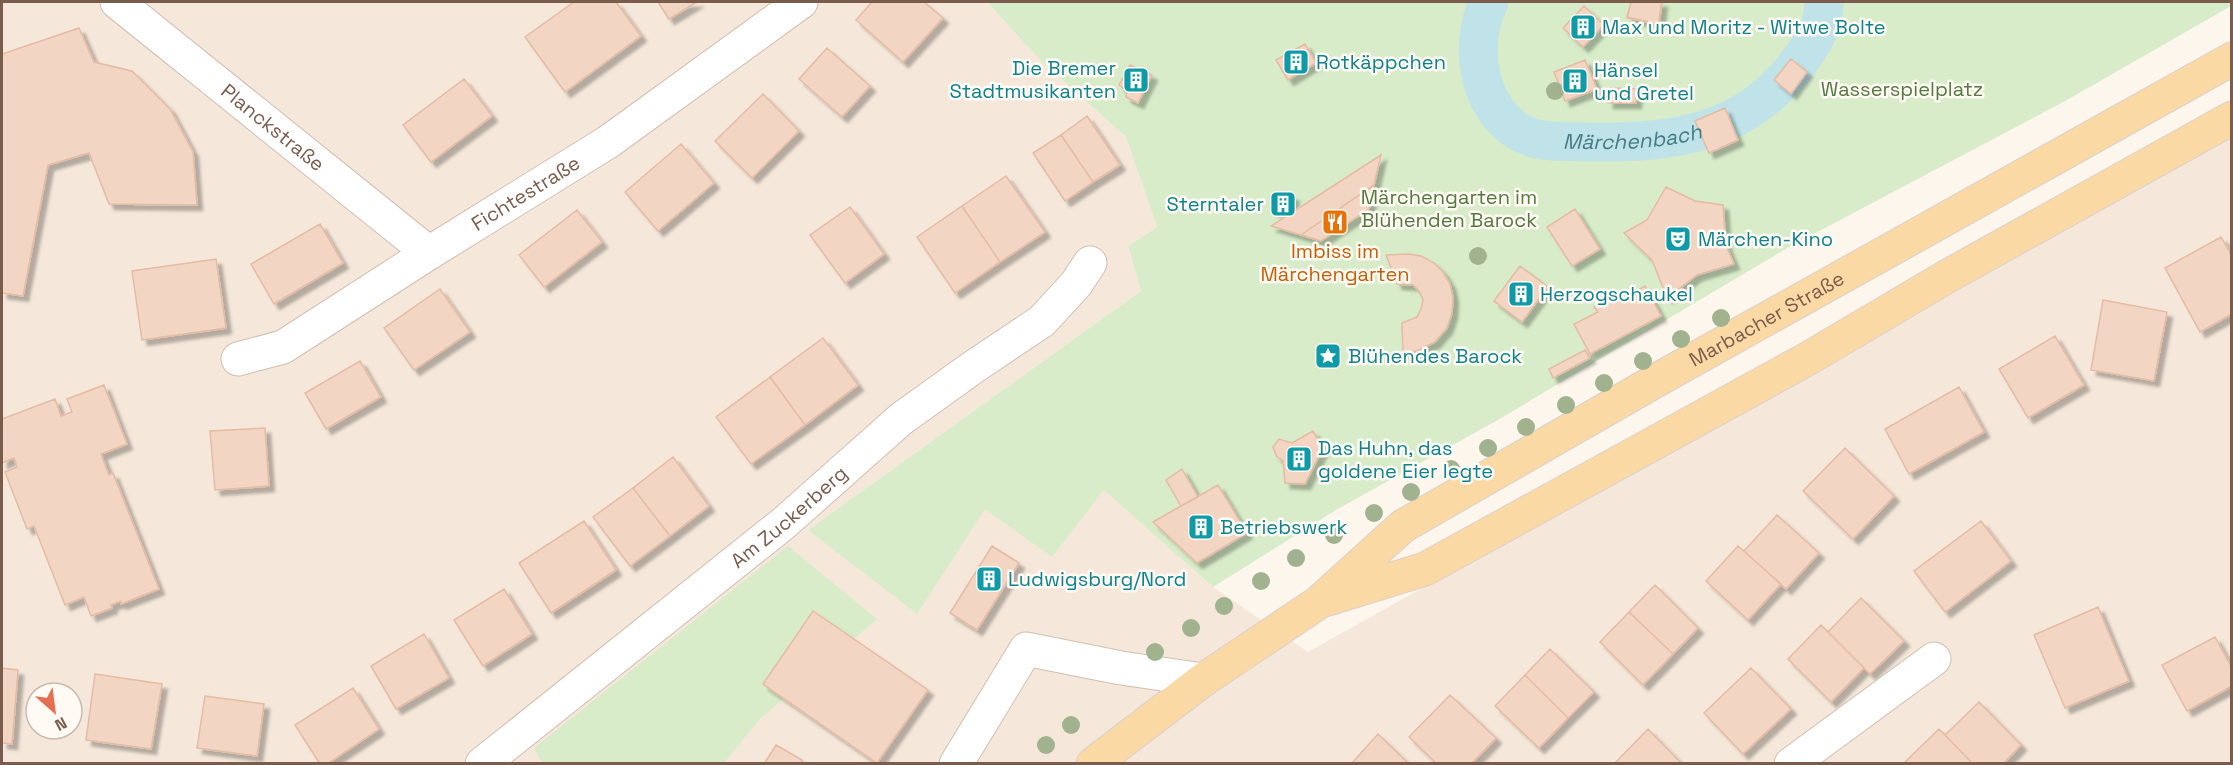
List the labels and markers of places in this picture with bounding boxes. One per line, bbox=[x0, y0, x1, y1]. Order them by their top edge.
building icon: Max und Moritz - Witwe Bolte bbox=[1568, 12, 1598, 42]
place label: Max und Moritz - Witwe Bolte bbox=[1602, 14, 1886, 40]
building icon: Rotkäppchen bbox=[1281, 47, 1311, 77]
place label: Rotkäppchen bbox=[1316, 49, 1446, 75]
place label: Die Bremer Stadtmusikanten bbox=[950, 55, 1116, 104]
place label: Hänsel und Gretel bbox=[1594, 57, 1694, 106]
building icon: Die Bremer Stadtmusikanten bbox=[1121, 65, 1151, 95]
building icon: Hänsel und Gretel bbox=[1560, 66, 1590, 96]
building icon: Sterntaler bbox=[1268, 189, 1298, 219]
place label: Sterntaler bbox=[1167, 191, 1264, 217]
restaurant icon: Imbiss im Märchengarten bbox=[1320, 207, 1350, 237]
theatre icon: Märchen-Kino bbox=[1663, 224, 1693, 254]
place label: Märchen-Kino bbox=[1698, 226, 1833, 252]
place label: Imbiss im Märchengarten bbox=[1260, 238, 1410, 287]
building icon: Herzogschaukel bbox=[1506, 279, 1536, 309]
place label: Herzogschaukel bbox=[1540, 281, 1693, 307]
place icon: Blühendes Barock bbox=[1313, 341, 1343, 371]
place label: Blühendes Barock bbox=[1348, 343, 1522, 369]
place label: Das Huhn, das goldene Eier legte bbox=[1318, 435, 1493, 484]
building icon: Das Huhn, das goldene Eier legte bbox=[1284, 444, 1314, 474]
building icon: Betriebswerk bbox=[1186, 512, 1216, 542]
place label: Betriebswerk bbox=[1220, 514, 1348, 540]
building icon: Ludwigsburg/Nord bbox=[974, 564, 1004, 594]
place label: Ludwigsburg/Nord bbox=[1008, 566, 1187, 592]

